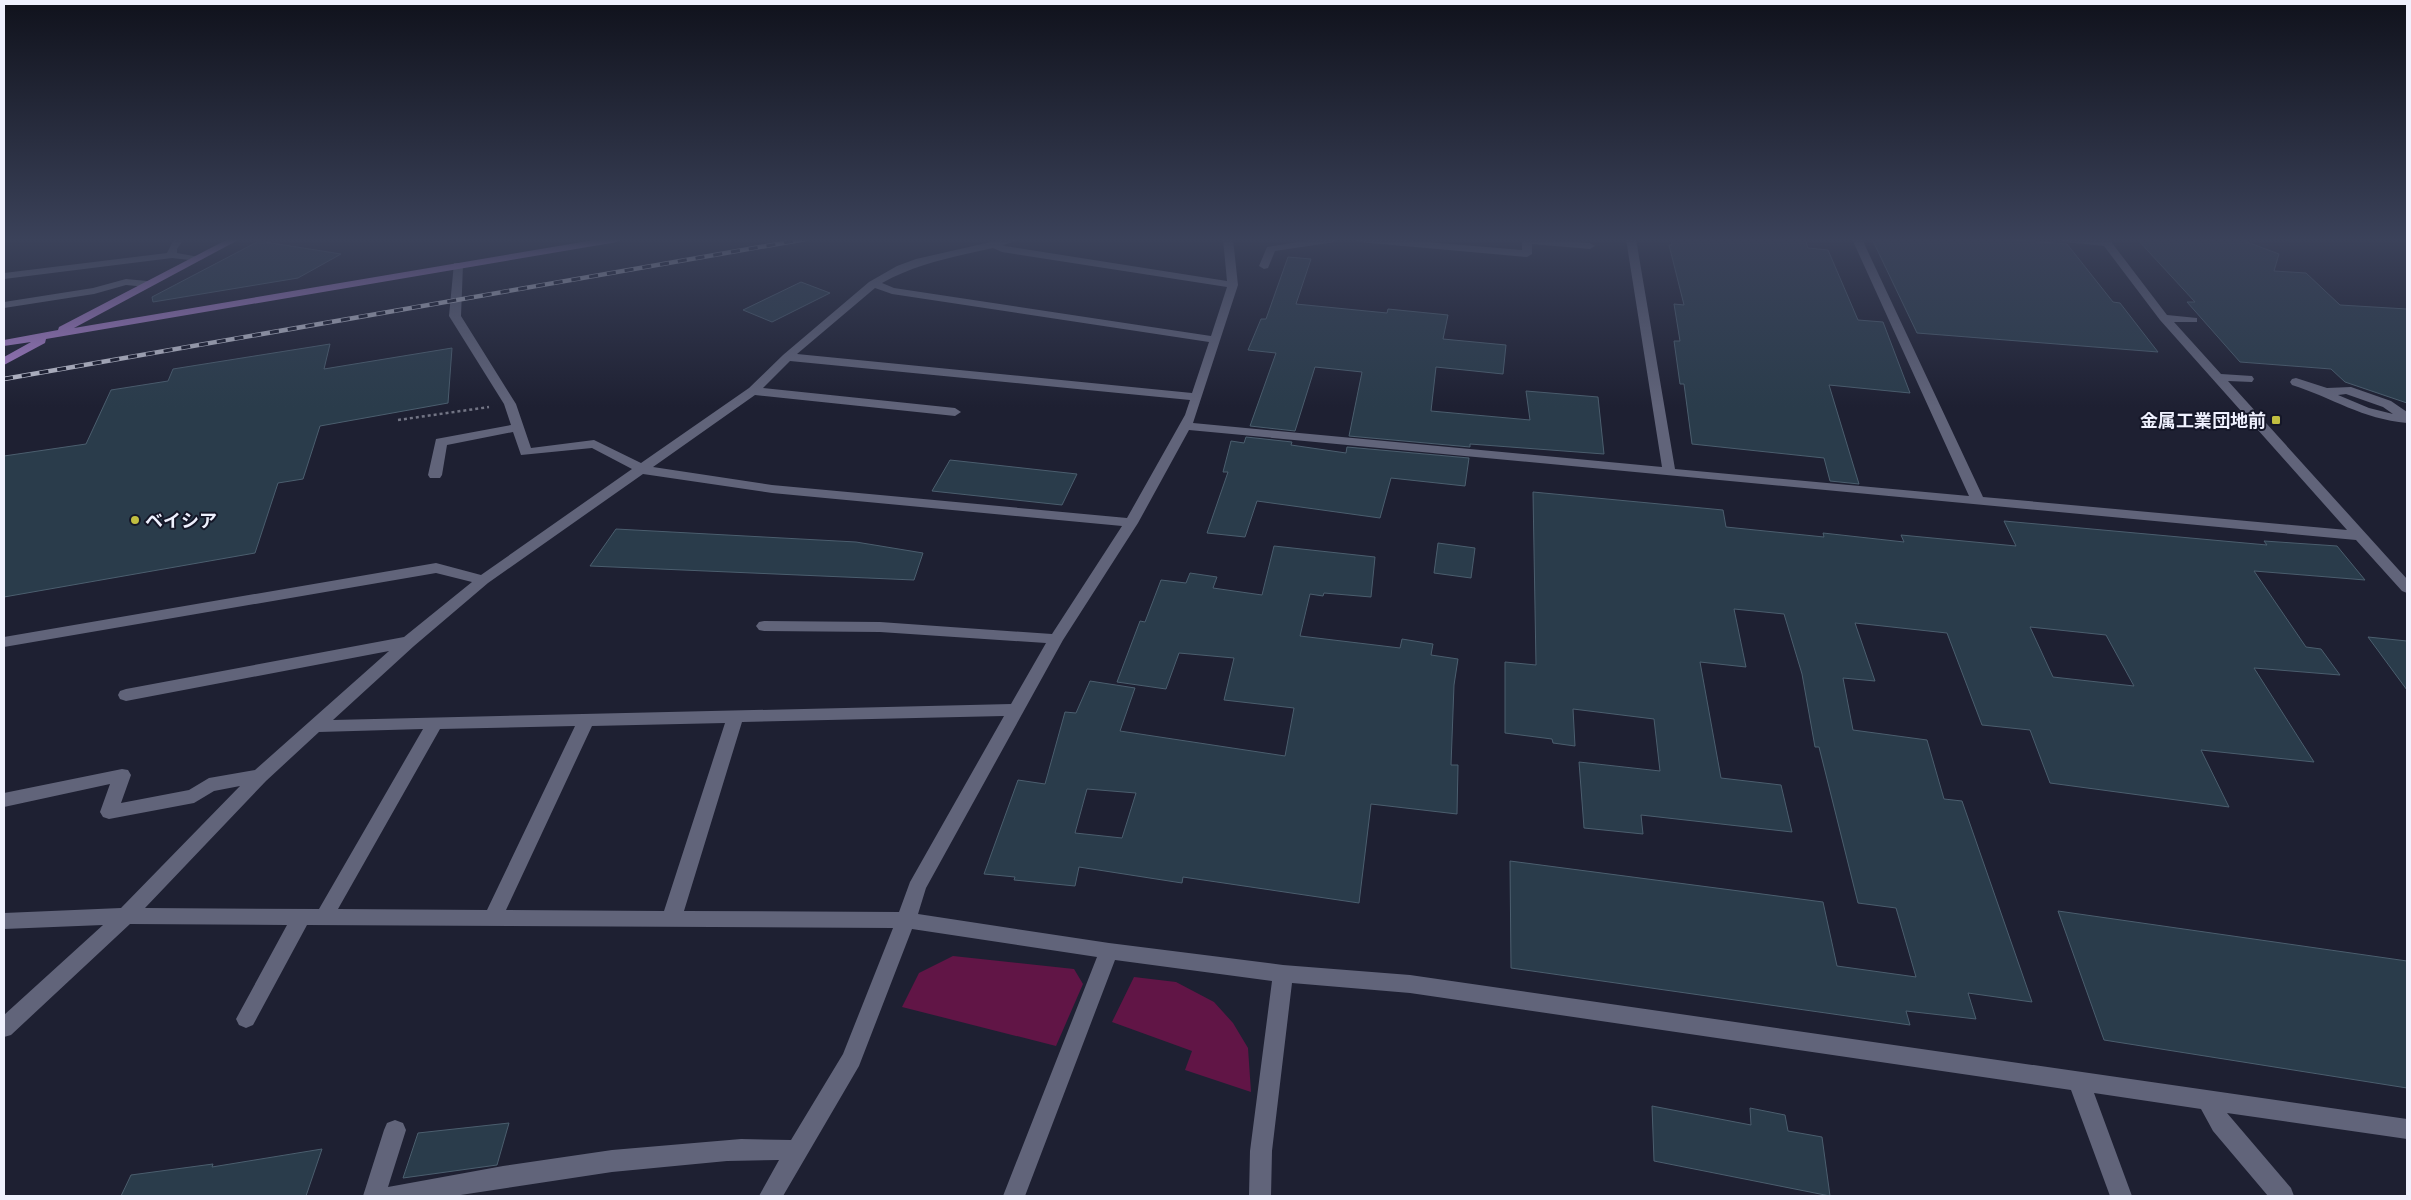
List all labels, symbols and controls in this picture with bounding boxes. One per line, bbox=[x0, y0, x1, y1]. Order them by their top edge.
place label: 金属工業団地前 bbox=[2140, 409, 2266, 432]
marker: 金属工業団地前 bbox=[2270, 414, 2282, 426]
place label: ベイシア bbox=[145, 509, 217, 532]
marker: ベイシア bbox=[129, 514, 141, 526]

